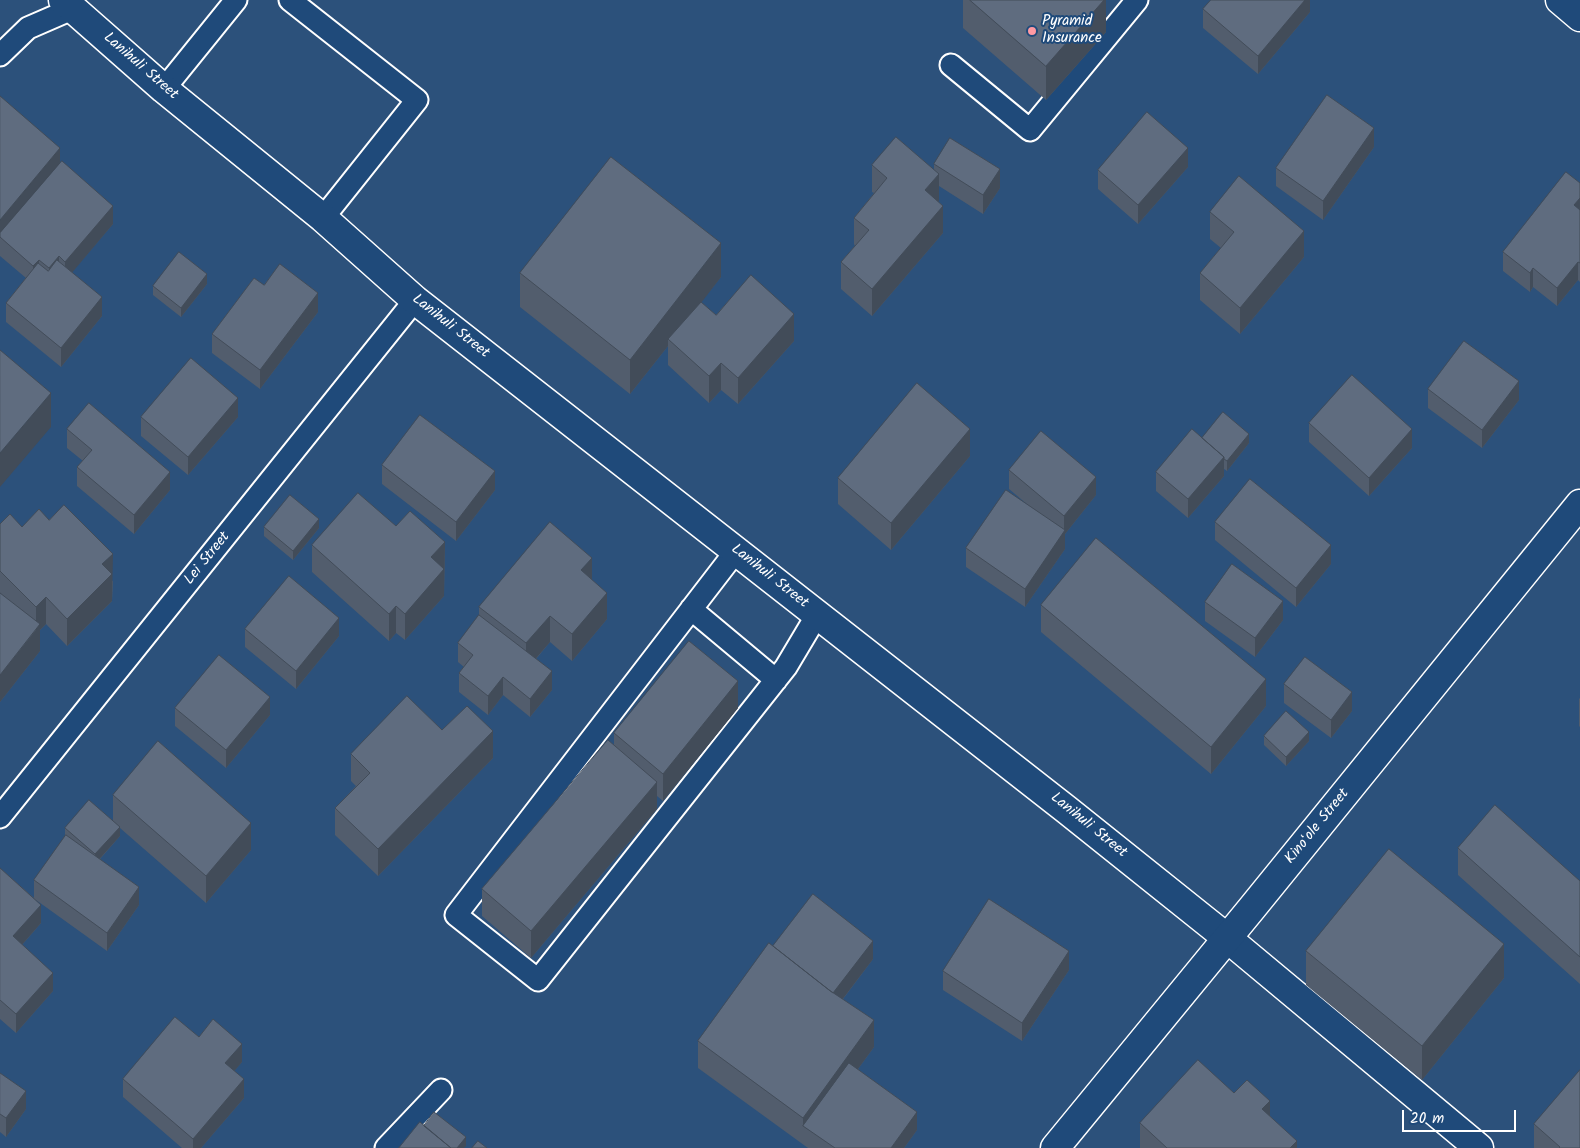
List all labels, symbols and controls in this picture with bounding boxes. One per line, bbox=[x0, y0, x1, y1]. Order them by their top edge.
place label: Pyramid Insurance bbox=[1042, 13, 1102, 48]
marker: Pyramid Insurance bbox=[1026, 25, 1038, 37]
street label: Lanihuli Street bbox=[99, 30, 181, 104]
street label: Lanihuli Street bbox=[408, 291, 492, 363]
street label: Lei Street bbox=[181, 529, 235, 589]
street label: Lanihuli Street bbox=[727, 541, 811, 613]
street label: Kinoʻole Street bbox=[1282, 786, 1354, 868]
street label: Lanihuli Street bbox=[1046, 790, 1130, 862]
scale bar bbox=[1405, 1100, 1519, 1132]
text: 20 m bbox=[1410, 1107, 1444, 1131]

